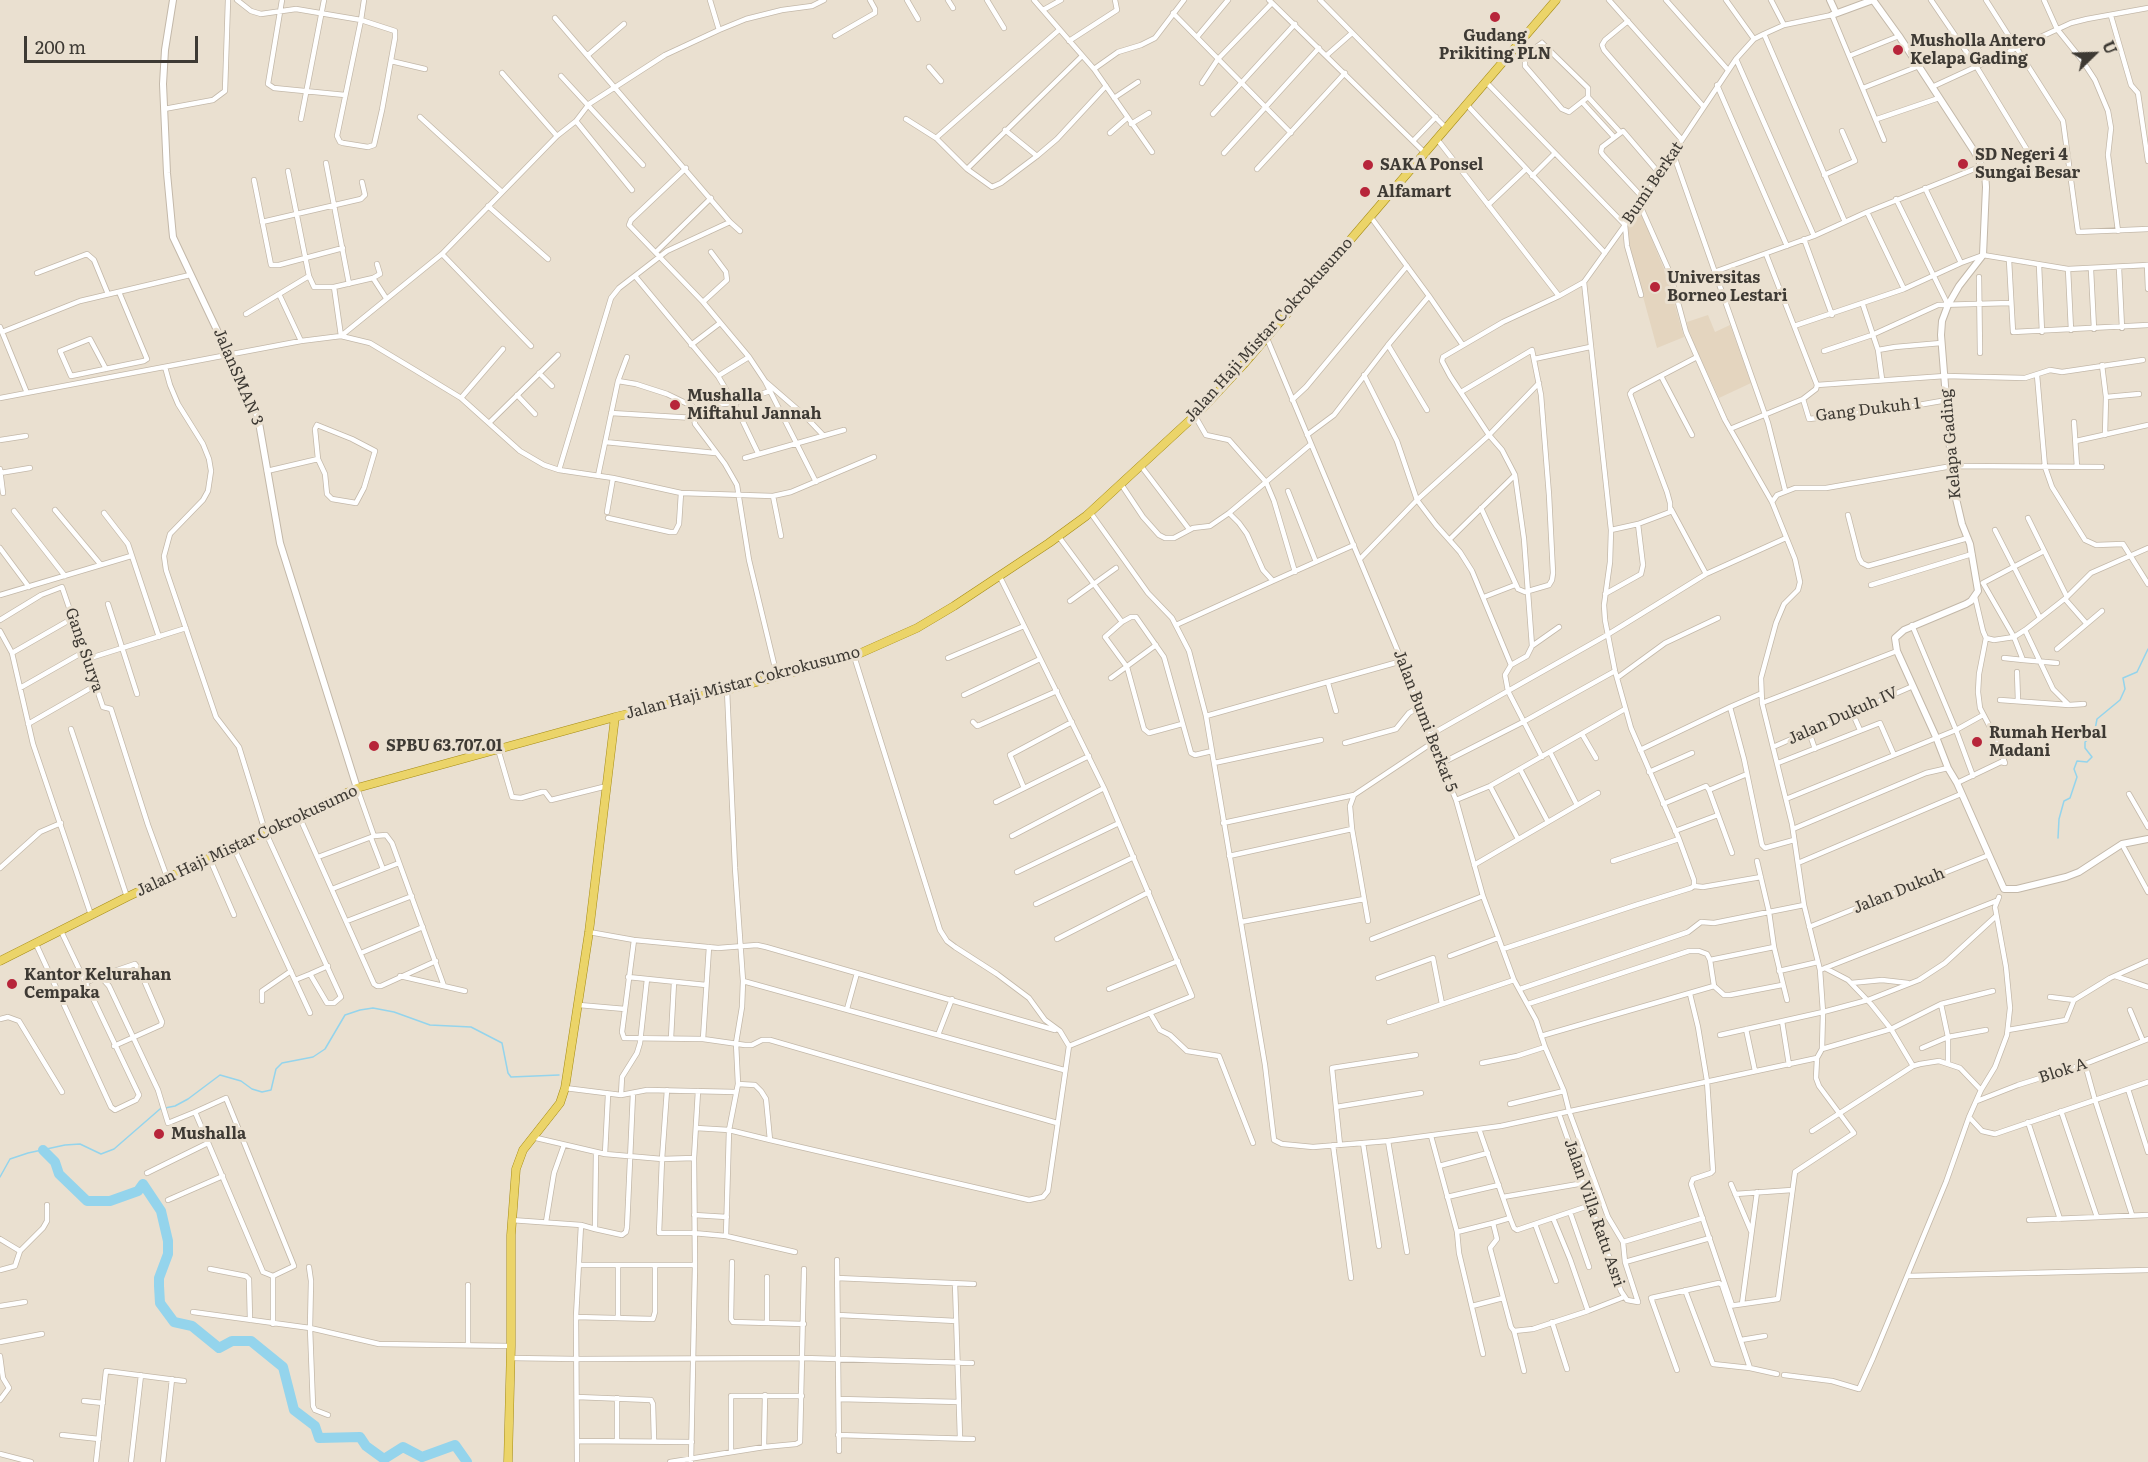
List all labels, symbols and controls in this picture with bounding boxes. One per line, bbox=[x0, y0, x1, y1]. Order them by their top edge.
marker: Gudang Prikiting PLN bbox=[1488, 10, 1502, 24]
scale bar bbox=[27, 24, 201, 62]
north arrow bbox=[2064, 24, 2124, 84]
place label: Gudang Prikiting PLN bbox=[1439, 26, 1551, 64]
place label: Musholla Antero Kelapa Gading bbox=[1910, 31, 2046, 69]
text: 200 m bbox=[35, 33, 86, 60]
text: U bbox=[2097, 36, 2124, 57]
marker: Musholla Antero Kelapa Gading bbox=[1891, 43, 1905, 57]
street label: Bumi Berkat bbox=[1618, 138, 1688, 228]
place label: SD Negeri 4 Sungai Besar bbox=[1975, 145, 2080, 183]
place label: SAKA Ponsel bbox=[1380, 155, 1483, 175]
marker: SD Negeri 4 Sungai Besar bbox=[1956, 157, 1970, 171]
marker: SAKA Ponsel bbox=[1361, 158, 1375, 172]
place label: Alfamart bbox=[1377, 182, 1451, 202]
marker: Alfamart bbox=[1358, 185, 1372, 199]
street label: Jalan Haji Mistar Cokrokusumo bbox=[1181, 234, 1357, 426]
place label: Universitas Borneo Lestari bbox=[1667, 268, 1787, 306]
marker: Universitas Borneo Lestari bbox=[1648, 280, 1662, 294]
street label: JalanSMAN 3 bbox=[209, 325, 267, 429]
place label: Mushalla Miftahul Jannah bbox=[687, 386, 822, 424]
street label: Kelapa Gading bbox=[1937, 388, 1965, 500]
street label: Gang Dukuh 1 bbox=[1814, 394, 1922, 426]
marker: Mushalla Miftahul Jannah bbox=[668, 398, 682, 412]
street label: Gang Surya bbox=[61, 605, 107, 695]
street label: Jalan Haji Mistar Cokrokusumo bbox=[624, 642, 862, 724]
street label: Jalan Bumi Berkat 5 bbox=[1389, 647, 1461, 795]
street label: Jalan Dukuh IV bbox=[1785, 683, 1901, 749]
place label: Rumah Herbal Madani bbox=[1989, 723, 2107, 761]
marker: Rumah Herbal Madani bbox=[1970, 735, 1984, 749]
place label: SPBU 63.707.01 bbox=[386, 736, 502, 756]
marker: SPBU 63.707.01 bbox=[367, 739, 381, 753]
street label: Jalan Haji Mistar Cokrokusumo bbox=[133, 781, 361, 901]
street label: Jalan Dukuh bbox=[1850, 864, 1948, 918]
place label: Kantor Kelurahan Cempaka bbox=[24, 965, 171, 1003]
marker: Kantor Kelurahan Cempaka bbox=[5, 977, 19, 991]
street label: Blok A bbox=[2036, 1054, 2090, 1088]
place label: Mushalla bbox=[171, 1124, 246, 1144]
marker: Mushalla bbox=[152, 1127, 166, 1141]
street label: Jalan Villa Ratu Asri bbox=[1560, 1137, 1628, 1289]

